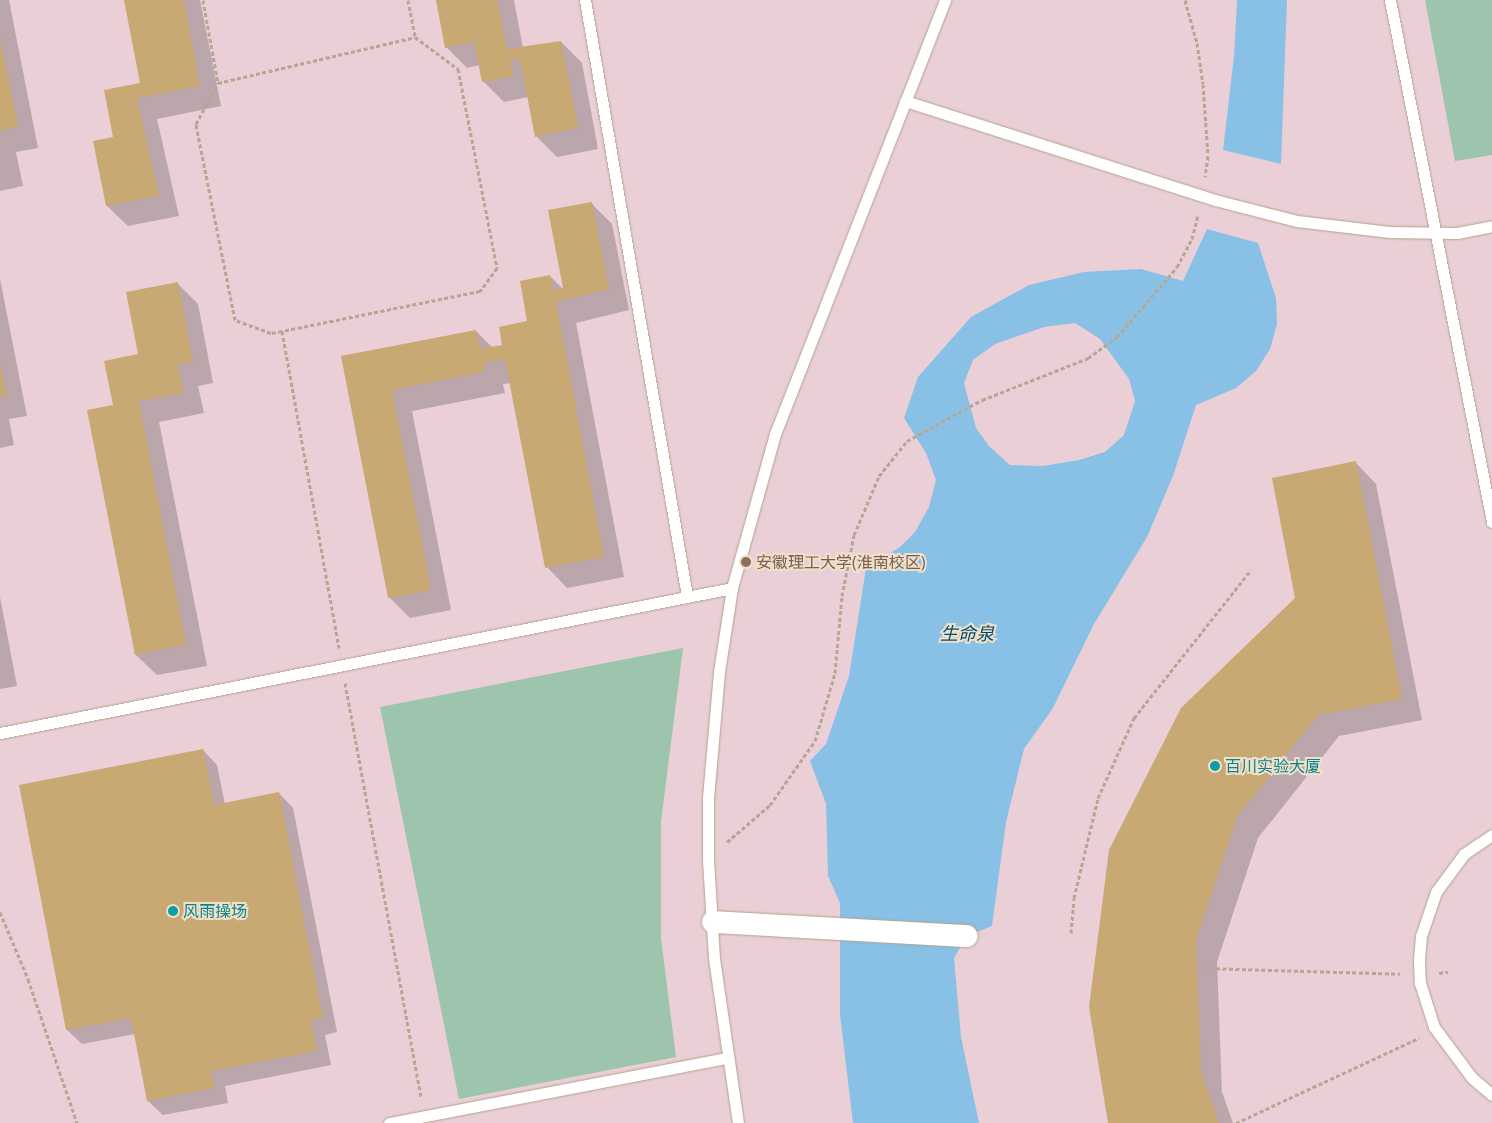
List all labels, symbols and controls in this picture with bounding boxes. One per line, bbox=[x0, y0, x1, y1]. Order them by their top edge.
place label: 安徽理工大学(淮南校区) bbox=[756, 552, 925, 572]
marker: 安徽理工大学(淮南校区) bbox=[740, 556, 752, 568]
water label: 生命泉 bbox=[940, 622, 994, 644]
place label: 百川实验大厦 bbox=[1225, 756, 1321, 776]
marker: 百川实验大厦 bbox=[1209, 760, 1221, 772]
place label: 风雨操场 bbox=[183, 901, 247, 921]
marker: 风雨操场 bbox=[167, 905, 179, 917]

